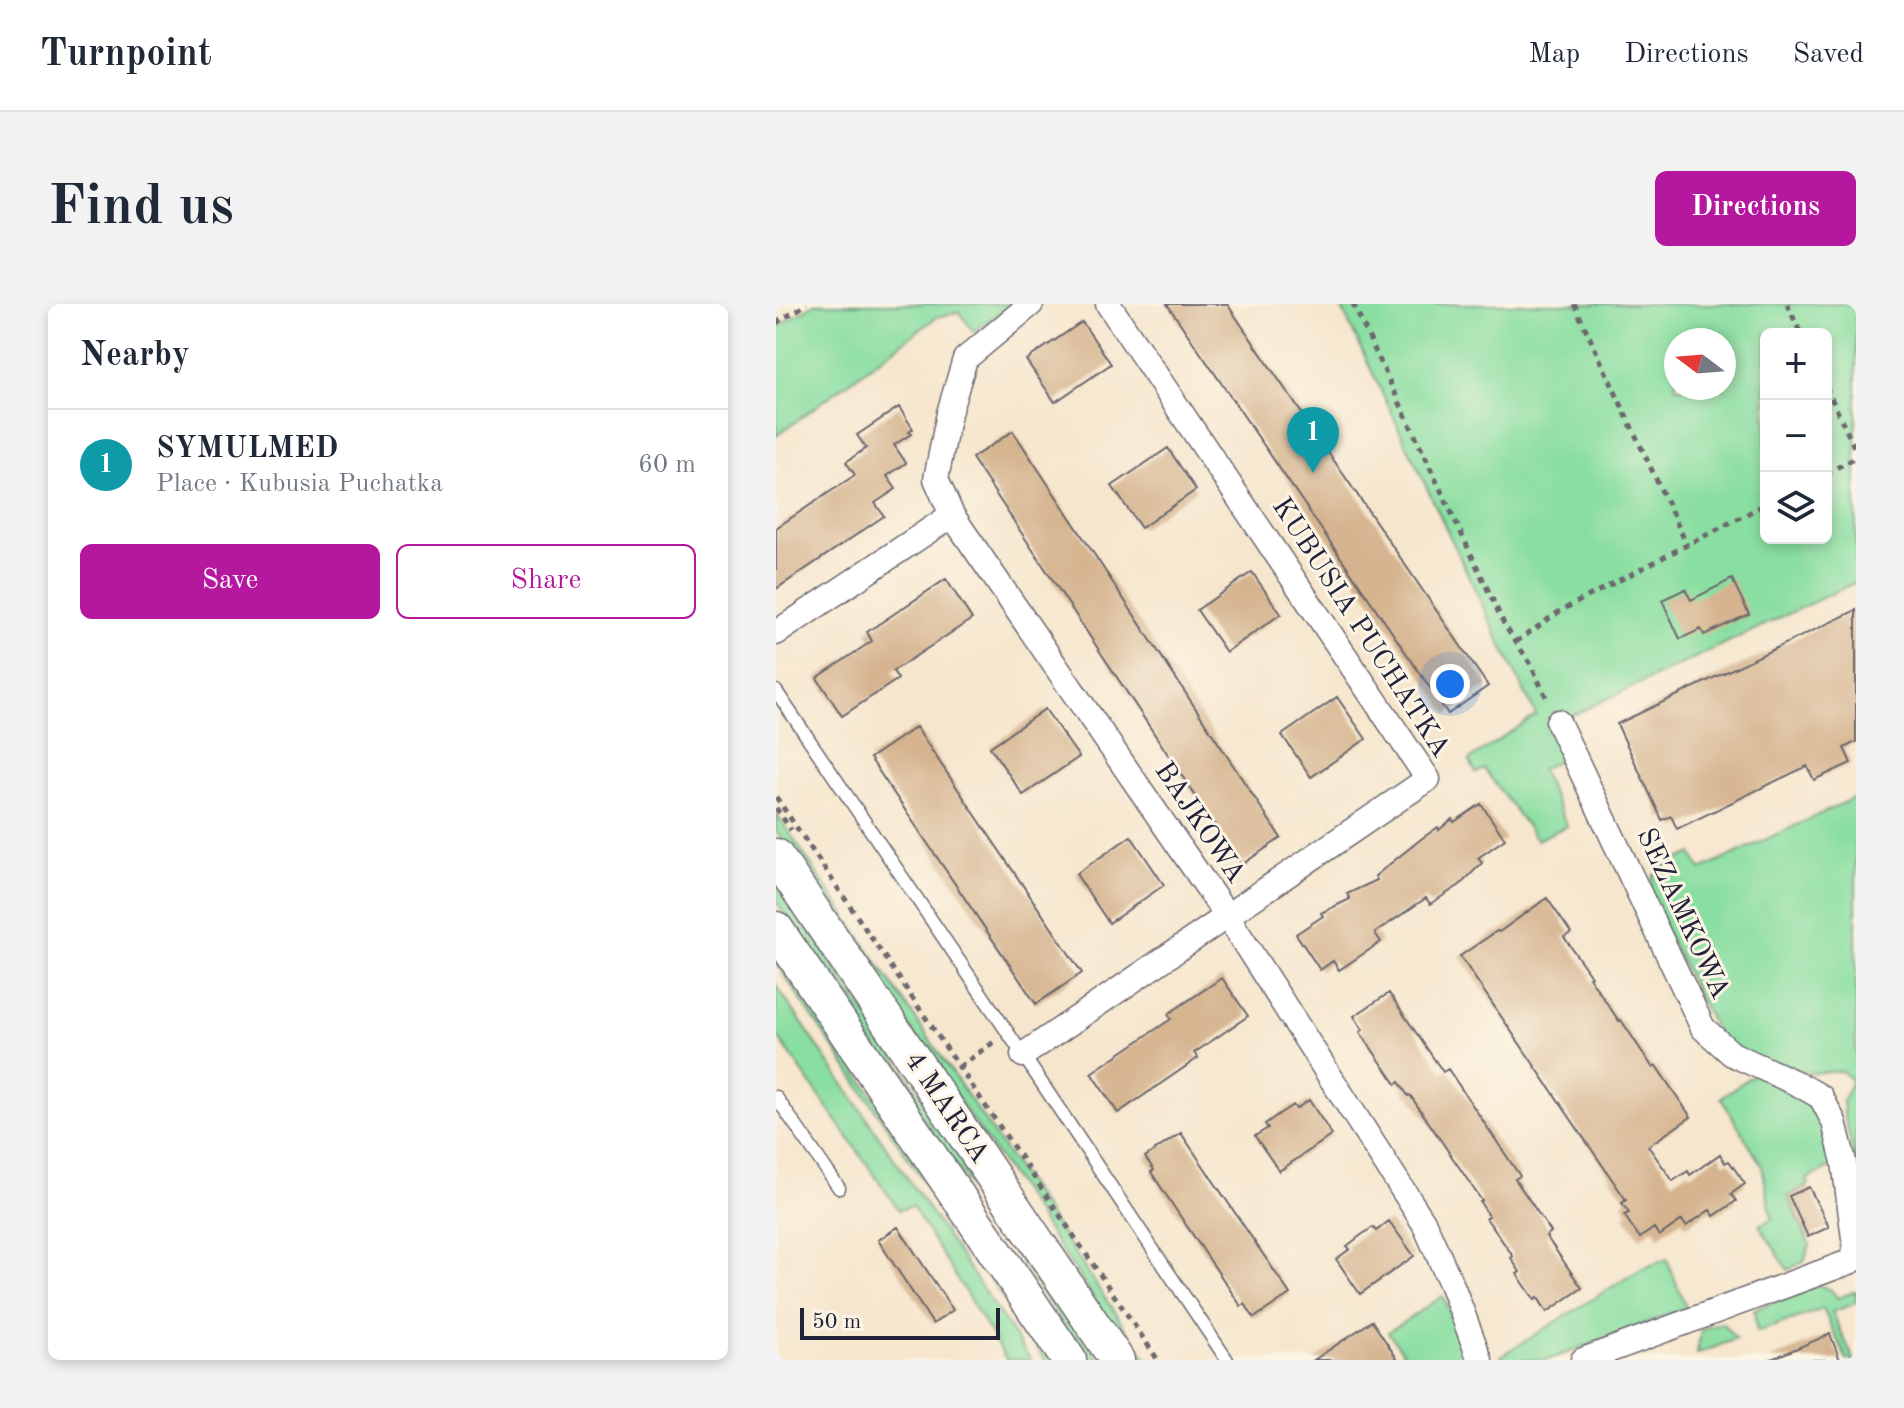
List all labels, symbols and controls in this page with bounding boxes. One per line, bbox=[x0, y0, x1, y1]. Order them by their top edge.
text: Turnpoint bbox=[40, 36, 212, 74]
text: Map bbox=[1528, 41, 1580, 69]
text: Directions bbox=[1624, 41, 1749, 69]
text: Saved bbox=[1793, 41, 1864, 69]
button: Directions bbox=[1655, 171, 1856, 246]
text: Find us bbox=[48, 180, 234, 236]
north arrow bbox=[1664, 328, 1736, 400]
map controls bbox=[1760, 328, 1832, 544]
button: + bbox=[1760, 328, 1832, 400]
text: Nearby bbox=[80, 339, 190, 373]
button: − bbox=[1760, 400, 1832, 472]
pin: 1 bbox=[1287, 407, 1339, 473]
text: SYMULMED bbox=[156, 434, 338, 464]
text: 1 bbox=[98, 452, 114, 478]
text: 60 m bbox=[638, 452, 696, 478]
text: Place · Kubusia Puchatka bbox=[156, 471, 443, 497]
button: layers bbox=[1760, 472, 1832, 544]
street label: KUBUSIA PUCHATKA bbox=[1266, 493, 1454, 763]
button: Save bbox=[80, 544, 380, 619]
button: Share bbox=[396, 544, 696, 619]
your location bbox=[1430, 664, 1470, 704]
street label: BAJKOWA bbox=[1148, 757, 1250, 889]
street label: SEZAMKOWA bbox=[1630, 824, 1734, 1004]
street label: 4 MARCA bbox=[899, 1047, 993, 1169]
scale bar bbox=[800, 1304, 1000, 1340]
text: 50 m bbox=[812, 1311, 861, 1333]

